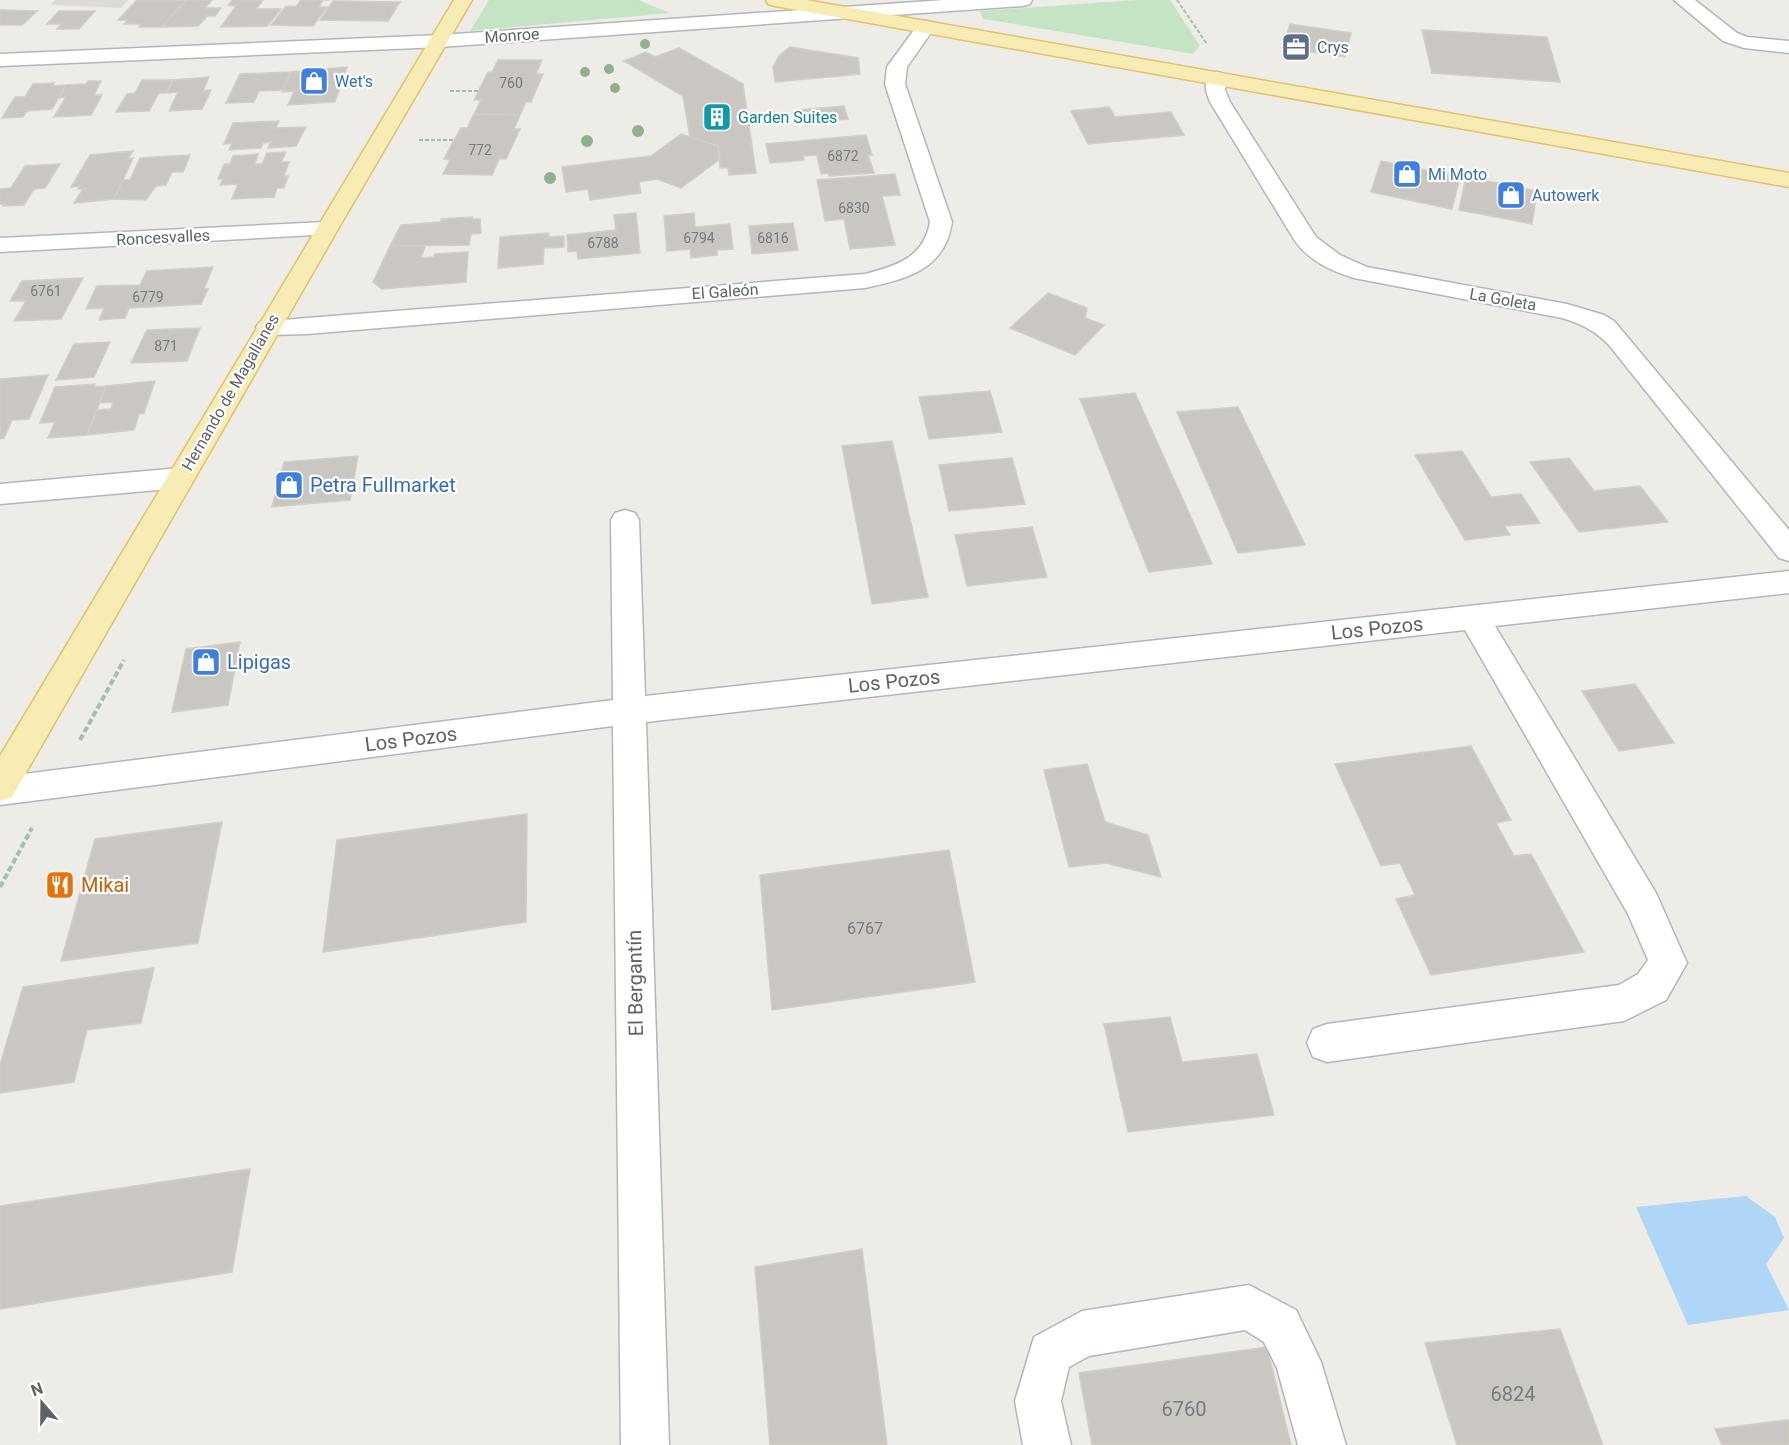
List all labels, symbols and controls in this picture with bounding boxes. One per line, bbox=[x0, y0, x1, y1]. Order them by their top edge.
street label: Monroe bbox=[484, 24, 540, 47]
office icon: Crys bbox=[1280, 31, 1312, 63]
place label: Crys bbox=[1317, 38, 1349, 57]
shop icon: Wet's bbox=[298, 65, 330, 97]
place label: Wet's bbox=[335, 72, 373, 91]
house number: 760 bbox=[499, 75, 523, 91]
building icon: Garden Suites bbox=[701, 101, 733, 133]
place label: Garden Suites bbox=[738, 108, 837, 127]
house number: 772 bbox=[468, 142, 492, 158]
house number: 6872 bbox=[827, 148, 859, 164]
shop icon: Mi Moto bbox=[1391, 158, 1423, 190]
place label: Mi Moto bbox=[1428, 165, 1487, 184]
shop icon: Autowerk bbox=[1495, 179, 1527, 211]
place label: Autowerk bbox=[1532, 186, 1600, 205]
house number: 6830 bbox=[838, 200, 870, 216]
street label: Roncesvalles bbox=[116, 226, 210, 249]
house number: 6794 bbox=[683, 230, 715, 246]
house number: 6816 bbox=[757, 230, 789, 246]
house number: 6788 bbox=[587, 235, 619, 251]
street label: El Galeón bbox=[691, 280, 759, 303]
house number: 6761 bbox=[30, 283, 62, 299]
street label: La Goleta bbox=[1468, 284, 1538, 315]
house number: 6779 bbox=[132, 289, 164, 305]
street label: Hernando de Magallanes bbox=[178, 311, 283, 474]
house number: 871 bbox=[154, 338, 178, 354]
shop icon: Petra Fullmarket bbox=[273, 469, 305, 501]
place label: Petra Fullmarket bbox=[310, 473, 456, 497]
street label: Los Pozos bbox=[1330, 611, 1424, 645]
shop icon: Lipigas bbox=[190, 646, 222, 678]
place label: Lipigas bbox=[227, 650, 291, 674]
street label: Los Pozos bbox=[847, 664, 941, 698]
street label: Los Pozos bbox=[364, 721, 458, 757]
restaurant icon: Mikai bbox=[44, 869, 76, 901]
place label: Mikai bbox=[81, 873, 129, 897]
house number: 6767 bbox=[847, 919, 883, 938]
street label: El Bergantín bbox=[622, 930, 648, 1036]
north arrow bbox=[12, 1373, 72, 1433]
text: N bbox=[28, 1379, 46, 1400]
house number: 6824 bbox=[1491, 1382, 1535, 1406]
house number: 6760 bbox=[1162, 1397, 1206, 1421]

